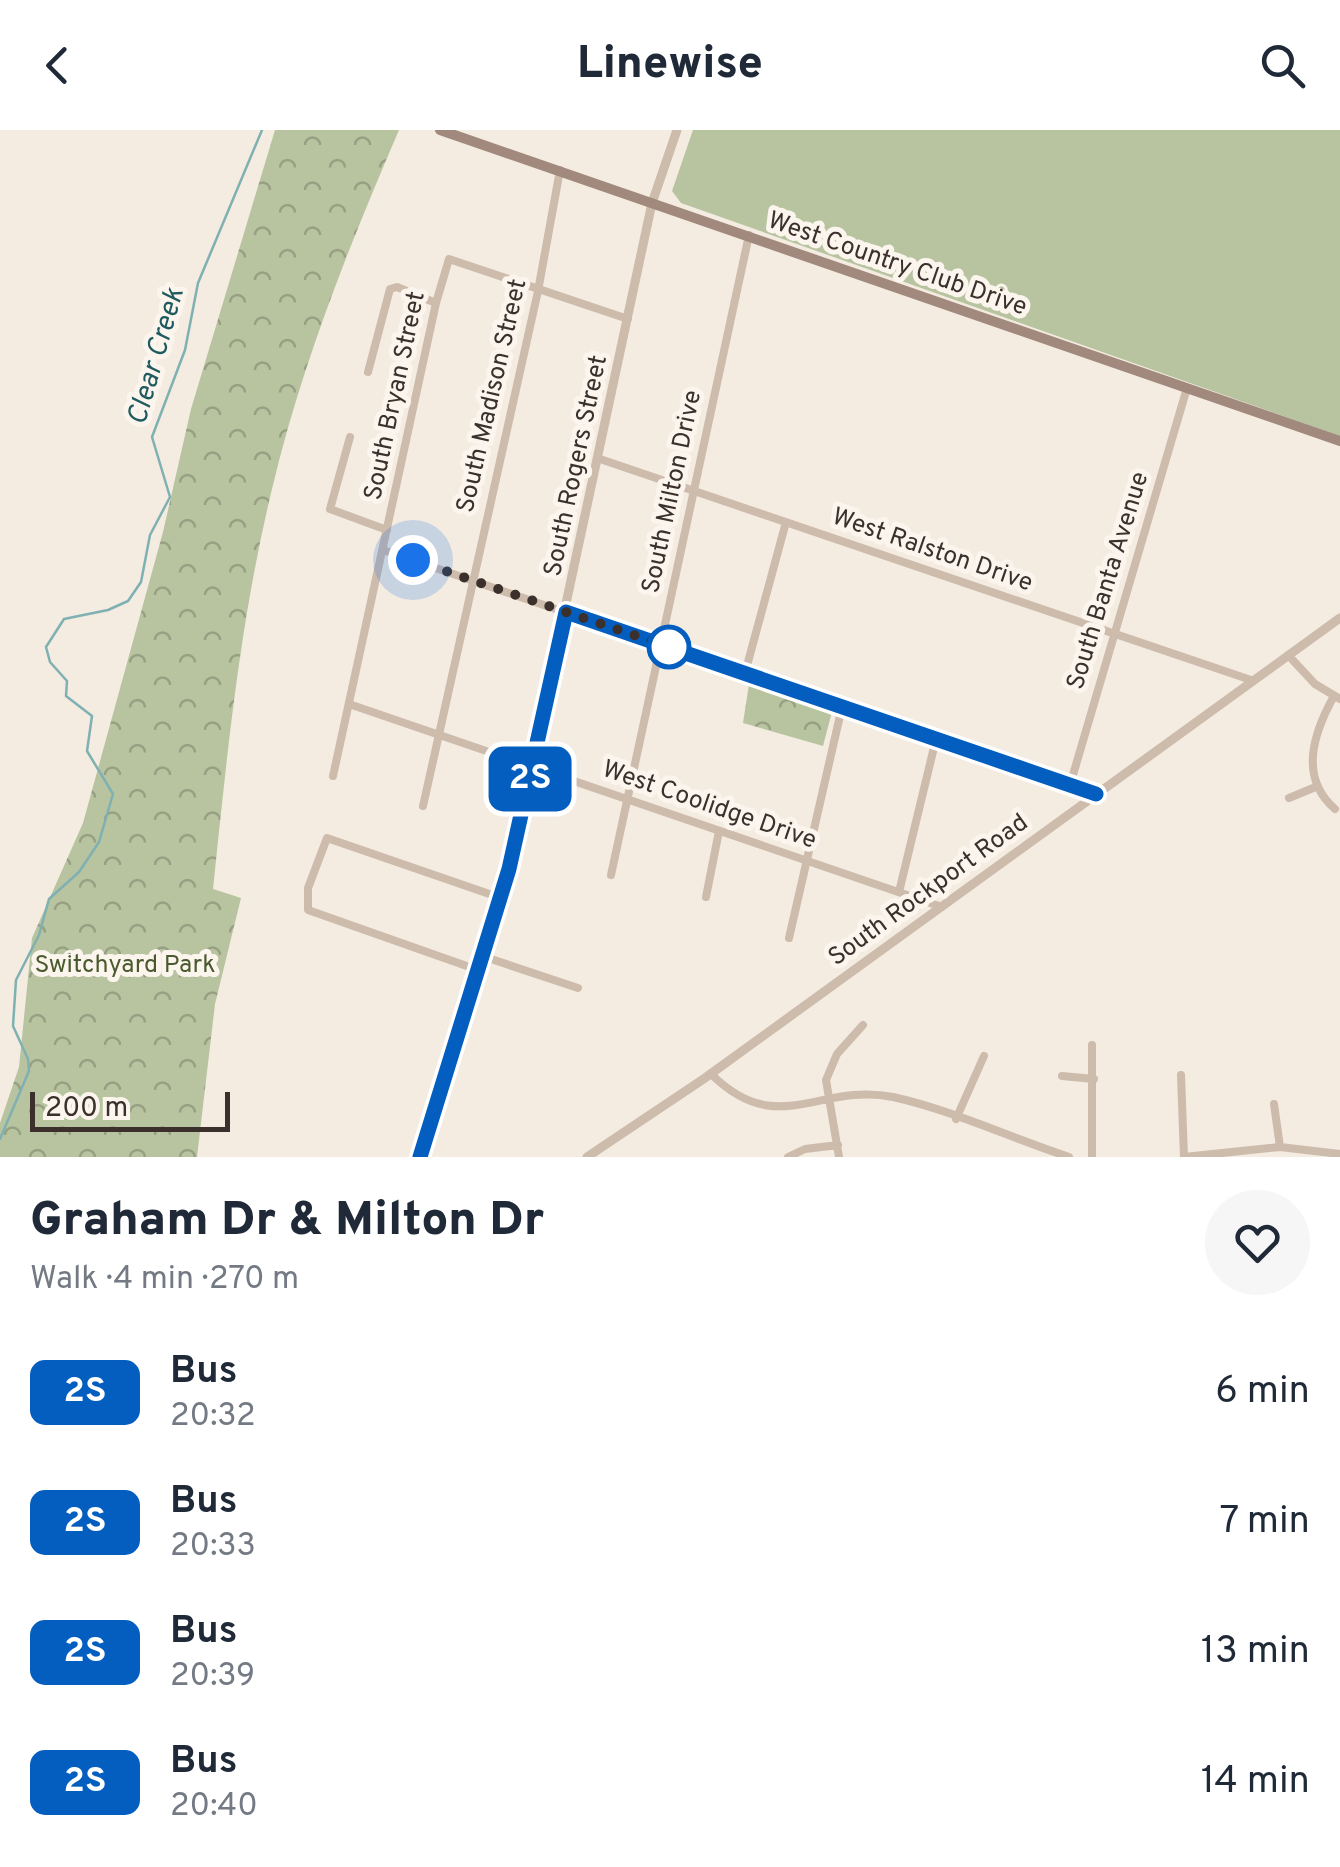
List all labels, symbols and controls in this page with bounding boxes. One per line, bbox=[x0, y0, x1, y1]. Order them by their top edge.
text: Linewise bbox=[577, 37, 763, 94]
icon: back bbox=[30, 38, 85, 93]
icon: search bbox=[1255, 38, 1310, 93]
street label: West Country Club Drive bbox=[763, 206, 1031, 324]
street label: South Madison Street bbox=[451, 276, 535, 516]
water label: Clear Creek bbox=[120, 284, 194, 430]
street label: South Bryan Street bbox=[358, 289, 434, 503]
street label: South Rogers Street bbox=[538, 352, 616, 580]
street label: South Milton Drive bbox=[636, 388, 710, 596]
street label: South Banta Avenue bbox=[1061, 468, 1157, 694]
street label: West Ralston Drive bbox=[827, 502, 1037, 600]
your location bbox=[388, 535, 438, 585]
unlabelled marker bbox=[648, 626, 690, 668]
line badge: 2S bbox=[485, 746, 575, 812]
street label: West Coolidge Drive bbox=[598, 754, 820, 858]
text: 2S bbox=[509, 757, 551, 801]
street label: South Rockport Road bbox=[823, 808, 1035, 974]
park label: Switchyard Park bbox=[35, 950, 215, 982]
scale bar bbox=[30, 1087, 230, 1131]
text: 200 m bbox=[45, 1091, 128, 1127]
button: heart bbox=[1205, 1190, 1310, 1295]
text: Graham Dr & Milton Dr bbox=[30, 1192, 544, 1252]
text: Walk · 4 min · 270 m bbox=[30, 1260, 299, 1300]
text: Bus bbox=[170, 1348, 237, 1397]
text: 6 min bbox=[1215, 1368, 1310, 1417]
text: 2S bbox=[64, 1370, 106, 1414]
text: 20:32 bbox=[170, 1397, 256, 1437]
text: Bus bbox=[170, 1478, 237, 1527]
text: 7 min bbox=[1220, 1498, 1310, 1547]
text: 2S bbox=[64, 1500, 106, 1544]
text: 20:33 bbox=[170, 1527, 256, 1567]
text: Bus bbox=[170, 1608, 237, 1657]
text: 13 min bbox=[1201, 1628, 1310, 1677]
text: 2S bbox=[64, 1630, 106, 1674]
text: 20:39 bbox=[170, 1657, 255, 1697]
text: Bus bbox=[170, 1738, 237, 1787]
text: 14 min bbox=[1201, 1758, 1310, 1807]
text: 2S bbox=[64, 1760, 106, 1804]
text: 20:40 bbox=[170, 1787, 258, 1827]

